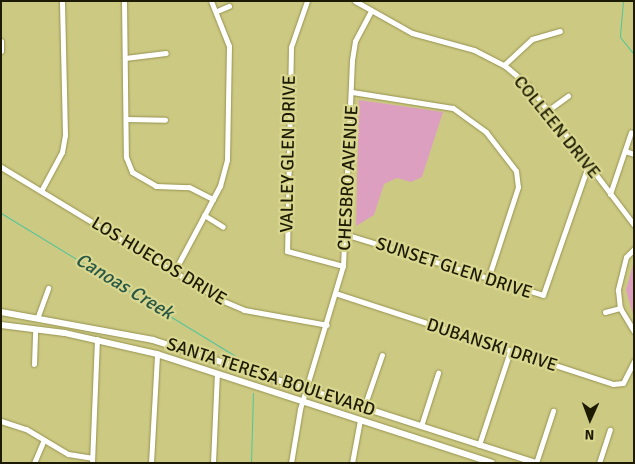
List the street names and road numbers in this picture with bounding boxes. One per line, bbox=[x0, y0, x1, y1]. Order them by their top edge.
street label: COLLEEN DRIVE bbox=[509, 71, 605, 183]
street label: VALLEY GLEN DRIVE bbox=[276, 75, 300, 233]
street label: CHESBRO AVENUE bbox=[333, 105, 363, 251]
street label: LOS HUECOS DRIVE bbox=[88, 212, 230, 310]
street label: SUNSET GLEN DRIVE bbox=[373, 233, 535, 303]
street label: DUBANSKI DRIVE bbox=[424, 314, 560, 376]
street label: SANTA TERESA BOULEVARD bbox=[164, 333, 378, 421]

